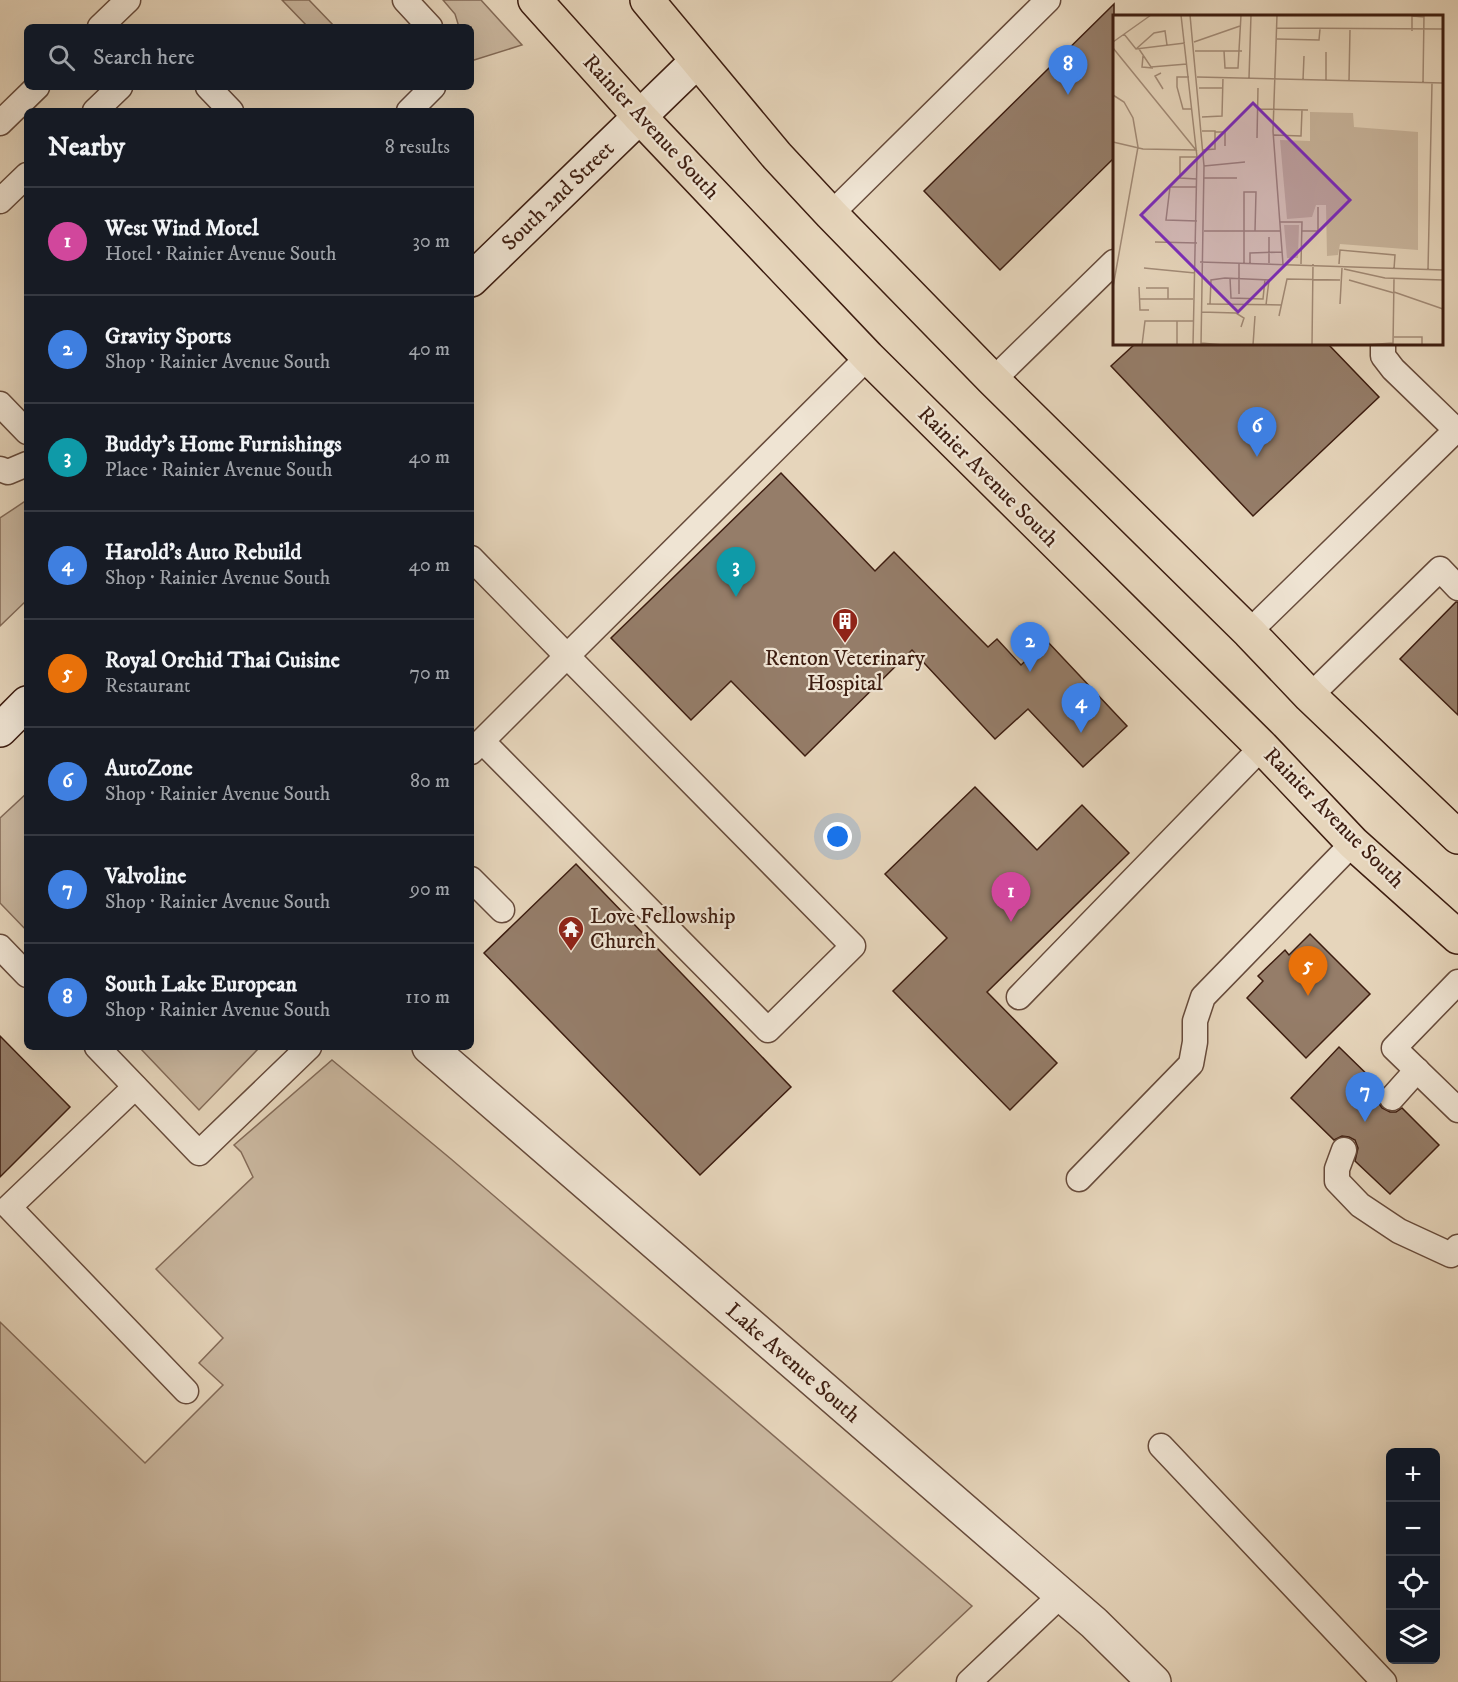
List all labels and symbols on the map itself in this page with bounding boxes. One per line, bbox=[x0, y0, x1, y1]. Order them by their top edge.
inset map bbox=[1113, 15, 1443, 345]
pin: 8 bbox=[1048, 46, 1088, 95]
street label: Rainier Avenue South bbox=[577, 49, 725, 205]
street label: South 2nd Street bbox=[496, 136, 620, 256]
street label: Rainier Avenue South bbox=[912, 401, 1064, 553]
pin: 6 bbox=[1238, 408, 1276, 457]
pin: 3 bbox=[716, 548, 756, 597]
building icon: Renton Veterinary Hospital bbox=[830, 606, 860, 644]
pin: 2 bbox=[1010, 622, 1050, 672]
place label: Renton Veterinary Hospital bbox=[765, 645, 926, 697]
pin: 4 bbox=[1062, 684, 1100, 733]
street label: Rainier Avenue South bbox=[1258, 742, 1410, 894]
your location bbox=[823, 822, 852, 851]
pin: 1 bbox=[992, 872, 1030, 922]
place label: Love Fellowship Church bbox=[590, 903, 736, 955]
temple icon: Love Fellowship Church bbox=[556, 914, 586, 952]
pin: 5 bbox=[1288, 946, 1328, 996]
pin: 7 bbox=[1346, 1072, 1384, 1122]
street label: Lake Avenue South bbox=[720, 1297, 866, 1429]

